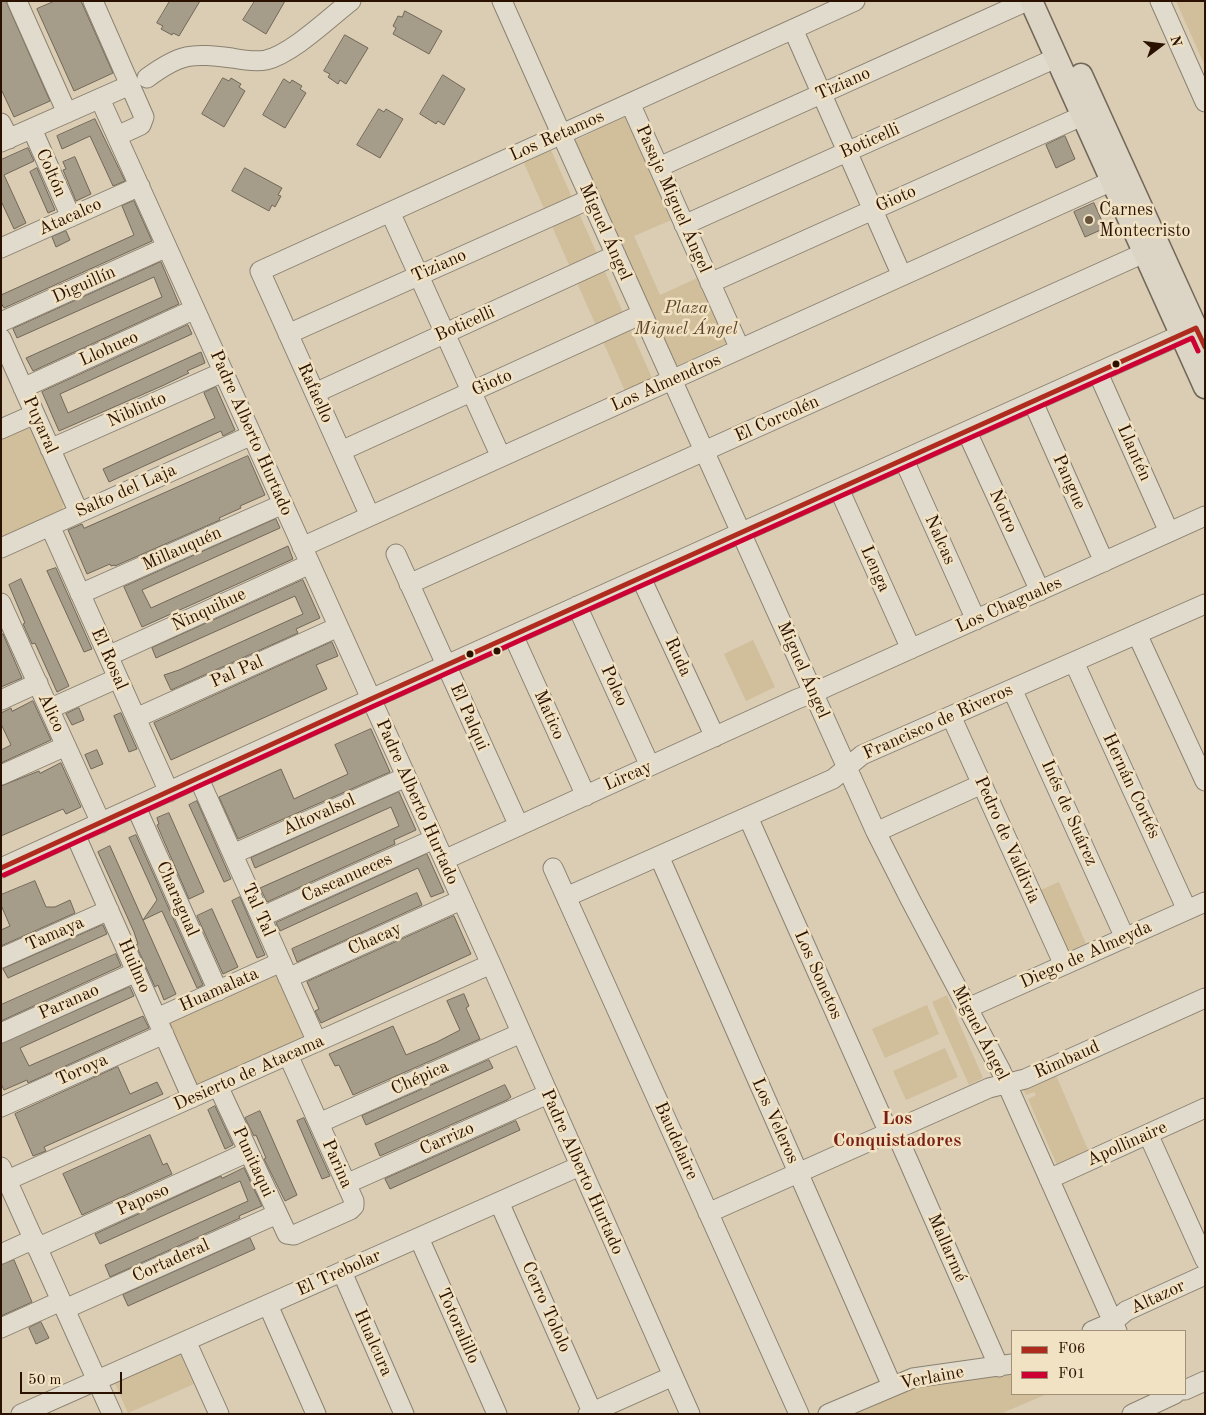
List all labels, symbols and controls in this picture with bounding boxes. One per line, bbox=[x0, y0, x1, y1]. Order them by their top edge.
north arrow bbox=[1136, 20, 1186, 70]
text: N bbox=[1167, 34, 1184, 48]
street label: Tiziano bbox=[812, 62, 874, 106]
street label: Los Retamos bbox=[506, 106, 608, 166]
street label: Boticelli bbox=[837, 118, 903, 164]
street label: Pasaje Miguel Ángel bbox=[631, 122, 715, 276]
street label: Coltón bbox=[31, 145, 71, 201]
street label: Miguel Ángel bbox=[574, 180, 636, 284]
street label: Gioto bbox=[872, 181, 920, 217]
street label: Atacalco bbox=[35, 193, 105, 241]
place label: Carnes Montecristo bbox=[1099, 199, 1190, 242]
marker: Carnes Montecristo bbox=[1083, 214, 1095, 226]
street label: Tiziano bbox=[408, 244, 470, 288]
street label: Diguillín bbox=[49, 261, 119, 309]
park label: Plaza Miguel Ángel bbox=[634, 297, 738, 340]
street label: Boticelli bbox=[432, 301, 498, 347]
street label: Llohueo bbox=[76, 326, 142, 372]
street label: Padre Alberto Hurtado bbox=[205, 347, 297, 519]
street label: Los Almendros bbox=[608, 349, 724, 417]
unlabelled marker bbox=[1111, 359, 1121, 369]
street label: Rafaello bbox=[292, 360, 338, 426]
street label: Gioto bbox=[468, 365, 516, 401]
street label: Niblinto bbox=[104, 387, 170, 433]
street label: El Corcolén bbox=[731, 391, 823, 447]
street label: Puyaral bbox=[18, 393, 62, 457]
street label: Llantén bbox=[1112, 421, 1156, 485]
street label: Pangue bbox=[1047, 451, 1091, 513]
street label: Salto del Laja bbox=[72, 459, 180, 523]
street label: Notro bbox=[984, 486, 1022, 536]
street label: Nalcas bbox=[920, 512, 960, 568]
street label: Millauquén bbox=[139, 522, 225, 576]
street label: Lenga bbox=[855, 542, 895, 596]
street label: Los Chaguales bbox=[953, 572, 1065, 638]
street label: Ñinquihue bbox=[168, 583, 250, 637]
street label: Miguel Ángel bbox=[772, 618, 834, 722]
street label: El Rosal bbox=[86, 625, 132, 693]
street label: Ruda bbox=[660, 634, 696, 680]
unlabelled marker bbox=[492, 646, 502, 656]
unlabelled marker bbox=[465, 649, 475, 659]
street label: Pal Pal bbox=[207, 651, 267, 693]
street label: Poleo bbox=[596, 662, 632, 710]
street label: Francisco de Riveros bbox=[860, 679, 1016, 765]
street label: El Palqui bbox=[445, 680, 493, 754]
street label: Matico bbox=[529, 687, 569, 743]
street label: Alico bbox=[33, 690, 69, 736]
street label: Padre Alberto Hurtado bbox=[371, 716, 463, 888]
street label: Hernán Cortés bbox=[1097, 730, 1165, 842]
street label: Lircay bbox=[601, 756, 655, 796]
street label: Inés de Suárez bbox=[1036, 757, 1102, 869]
street label: Pedro de Valdivia bbox=[969, 773, 1045, 907]
street label: Altovalsol bbox=[279, 789, 359, 841]
street label: Cascanueces bbox=[298, 848, 396, 908]
street label: Charagual bbox=[151, 858, 203, 940]
street label: Tal Tal bbox=[237, 880, 279, 940]
street label: Tamaya bbox=[22, 912, 88, 956]
street label: Diego de Almeyda bbox=[1017, 916, 1155, 994]
street label: Chacay bbox=[345, 918, 405, 960]
street label: Los Sonetos bbox=[789, 927, 847, 1023]
street label: Huilmo bbox=[113, 936, 155, 996]
street label: Huamalata bbox=[176, 963, 262, 1017]
street label: Paranao bbox=[35, 979, 103, 1025]
street label: Miguel Ángel bbox=[947, 982, 1013, 1084]
street label: Desierto de Atacama bbox=[170, 1030, 328, 1116]
street label: Rimbaud bbox=[1031, 1036, 1103, 1084]
street label: Toroya bbox=[53, 1049, 111, 1091]
street label: Chépica bbox=[388, 1056, 452, 1100]
street label: Los Veleros bbox=[747, 1075, 803, 1167]
street label: Padre Alberto Hurtado bbox=[536, 1086, 628, 1258]
street label: Baudelaire bbox=[649, 1099, 703, 1183]
district label: Los Conquistadores bbox=[833, 1108, 961, 1152]
street label: Carrizo bbox=[416, 1117, 478, 1161]
street label: Apollinaire bbox=[1083, 1117, 1171, 1171]
street label: Punitaqui bbox=[227, 1123, 279, 1201]
street label: Parina bbox=[317, 1136, 357, 1192]
street label: Paposo bbox=[113, 1179, 173, 1221]
street label: Mallarmé bbox=[922, 1210, 972, 1286]
street label: Cortaderal bbox=[129, 1234, 213, 1288]
street label: El Trebolar bbox=[293, 1245, 385, 1301]
street label: Cerro Tololo bbox=[516, 1258, 576, 1356]
street label: Altazor bbox=[1127, 1275, 1189, 1319]
street label: Totoralillo bbox=[432, 1285, 484, 1367]
street label: Hualcura bbox=[349, 1306, 397, 1380]
legend bbox=[1011, 1330, 1186, 1395]
text: F06 bbox=[1058, 1342, 1086, 1357]
street label: Verlaine bbox=[898, 1361, 966, 1395]
scale bar bbox=[22, 1362, 125, 1394]
text: F01 bbox=[1058, 1367, 1086, 1382]
text: 50 m bbox=[28, 1373, 62, 1388]

